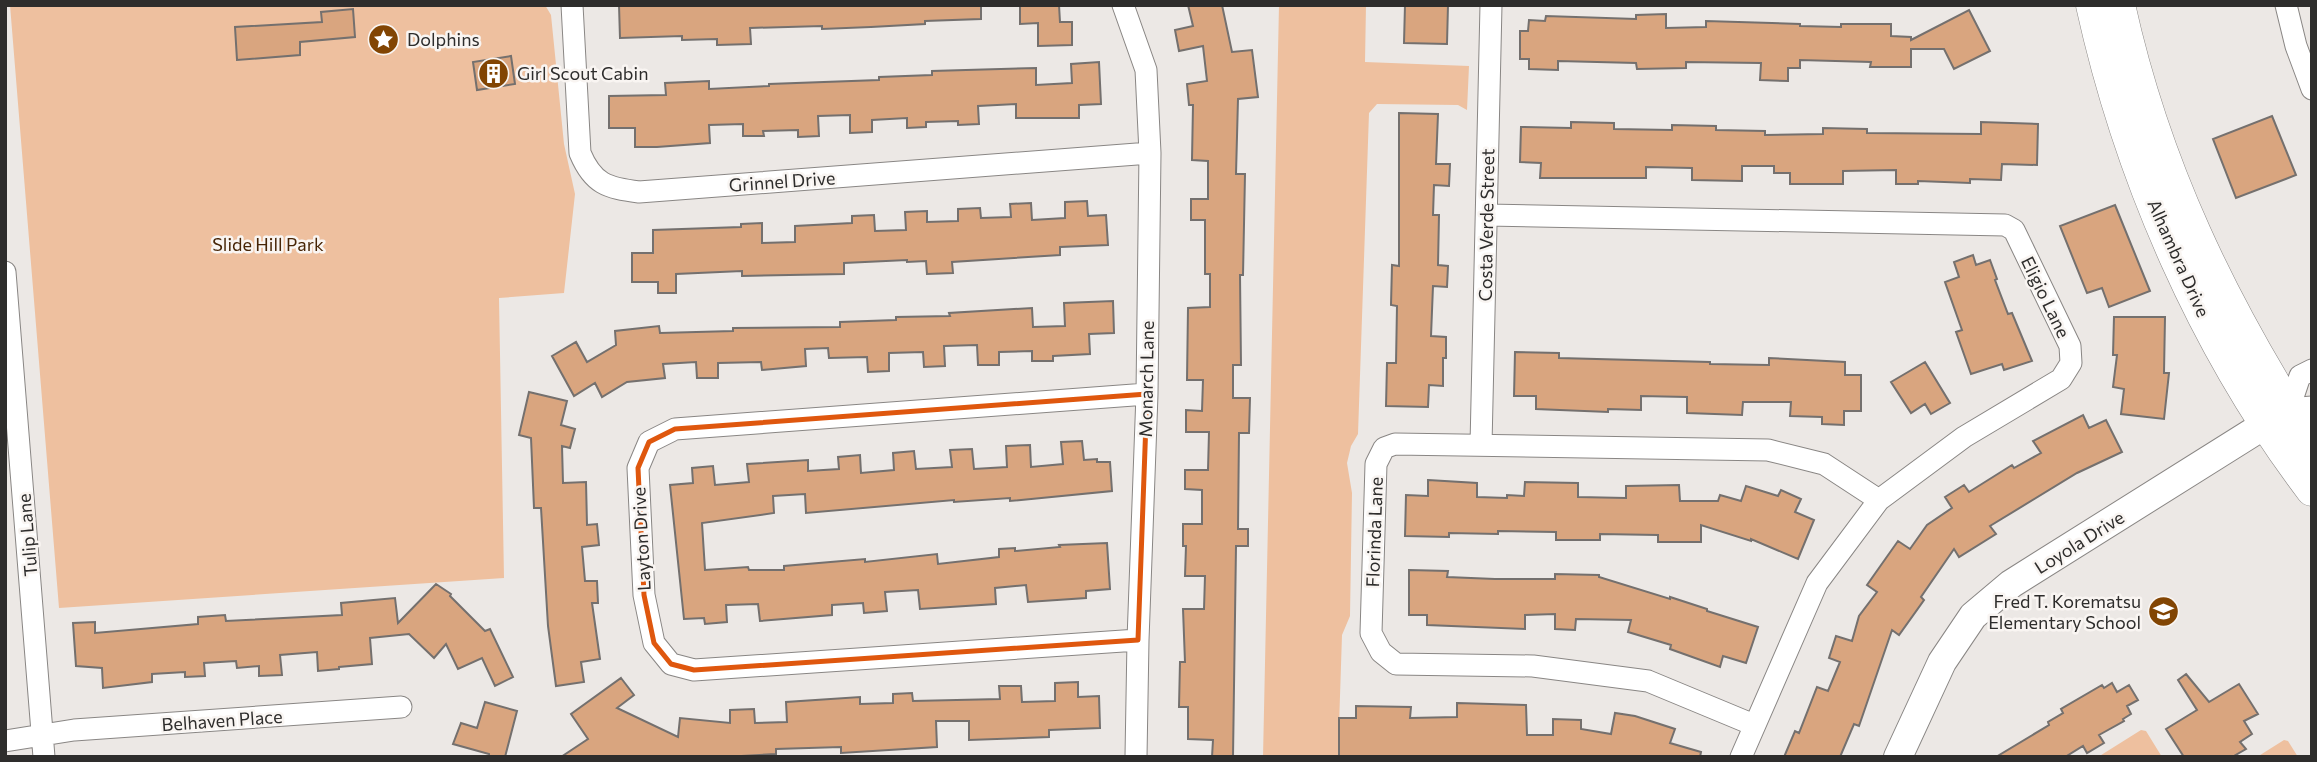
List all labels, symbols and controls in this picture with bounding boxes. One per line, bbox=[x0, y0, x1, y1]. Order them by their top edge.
place icon: Dolphins bbox=[367, 22, 401, 56]
place label: Dolphins bbox=[407, 28, 480, 50]
building icon: Girl Scout Cabin bbox=[477, 56, 511, 90]
place label: Girl Scout Cabin bbox=[517, 62, 648, 84]
street label: Costa Verde Street bbox=[1474, 148, 1498, 302]
street label: Grinnel Drive bbox=[728, 166, 836, 196]
street label: Alhambra Drive bbox=[2143, 196, 2215, 320]
park label: Slide Hill Park bbox=[212, 233, 324, 255]
street label: Eligio Lane bbox=[2017, 253, 2075, 341]
street label: Monarch Lane bbox=[1134, 320, 1158, 438]
street label: Florinda Lane bbox=[1361, 476, 1387, 588]
street label: Layton Drive bbox=[627, 486, 655, 592]
street label: Tulip Lane bbox=[12, 493, 42, 577]
street label: Loyola Drive bbox=[2030, 506, 2128, 578]
place label: Fred T. Korematsu Elementary School bbox=[1988, 590, 2141, 633]
school or university icon: Fred T. Korematsu Elementary School bbox=[2147, 594, 2181, 628]
street label: Belhaven Place bbox=[161, 705, 283, 735]

